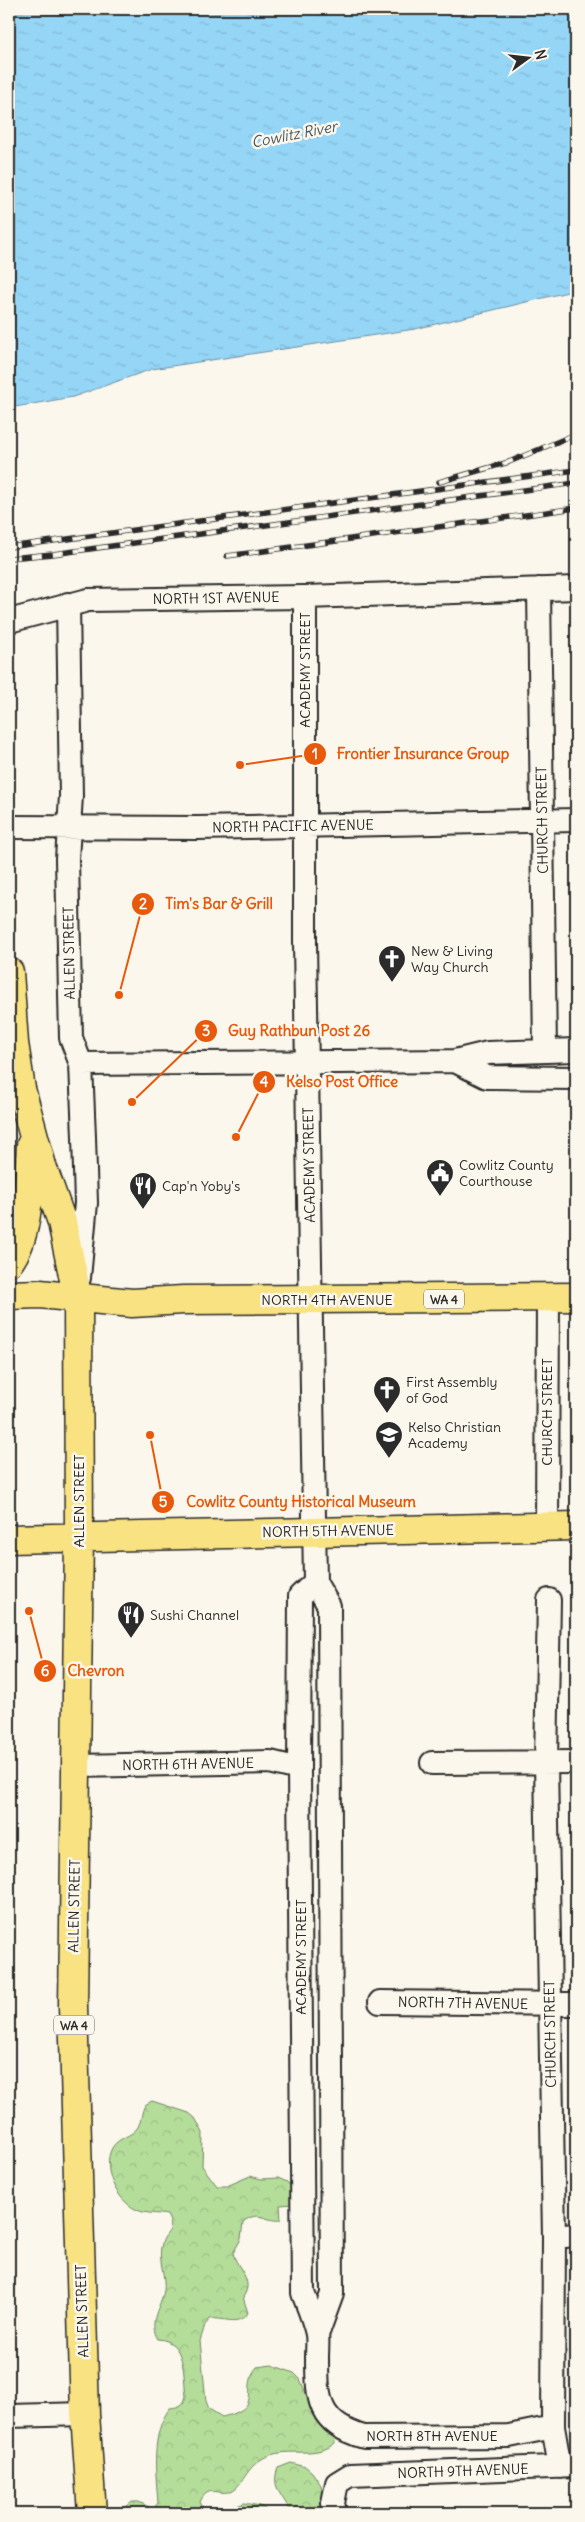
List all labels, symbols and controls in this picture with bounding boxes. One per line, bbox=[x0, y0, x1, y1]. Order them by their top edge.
north arrow bbox=[502, 32, 552, 82]
text: N bbox=[531, 48, 551, 62]
water label: Cowlitz River bbox=[250, 116, 340, 152]
street label: NORTH 1ST AVENUE bbox=[152, 588, 280, 608]
street label: ACADEMY STREET bbox=[296, 612, 314, 728]
callout: Frontier Insurance Group bbox=[302, 739, 520, 769]
text: 1 bbox=[312, 744, 318, 763]
text: Frontier Insurance Group bbox=[337, 744, 510, 764]
street label: CHURCH STREET bbox=[532, 766, 552, 874]
street label: NORTH PACIFIC AVENUE bbox=[212, 816, 374, 836]
callout: Tim's Bar & Grill bbox=[130, 889, 283, 919]
text: 2 bbox=[139, 894, 147, 913]
text: Tim's Bar & Grill bbox=[165, 894, 273, 913]
street label: ALLEN STREET bbox=[59, 906, 79, 1000]
place label: New & Living Way Church bbox=[411, 942, 493, 976]
church icon: New & Living Way Church bbox=[377, 944, 407, 983]
callout: Guy Rathbun Post 26 bbox=[193, 1016, 380, 1046]
text: 3 bbox=[202, 1021, 210, 1040]
text: Guy Rathbun Post 26 bbox=[228, 1021, 370, 1041]
callout: Kelso Post Office bbox=[251, 1067, 408, 1097]
text: 4 bbox=[260, 1072, 269, 1091]
text: Kelso Post Office bbox=[286, 1072, 398, 1091]
street label: ACADEMY STREET bbox=[299, 1107, 319, 1223]
place label: Cowlitz County Courthouse bbox=[459, 1156, 554, 1190]
public building icon: Cowlitz County Courthouse bbox=[425, 1158, 455, 1197]
restaurant icon: Cap'n Yoby's bbox=[128, 1171, 158, 1210]
place label: Cap'n Yoby's bbox=[162, 1177, 240, 1195]
road number: WA 4 bbox=[424, 1290, 464, 1308]
street label: NORTH 4TH AVENUE bbox=[261, 1291, 393, 1309]
street label: CHURCH STREET bbox=[538, 1358, 556, 1466]
place label: First Assembly of God bbox=[406, 1373, 498, 1407]
church icon: First Assembly of God bbox=[372, 1375, 402, 1414]
place label: Kelso Christian Academy bbox=[408, 1418, 501, 1452]
school or university icon: Kelso Christian Academy bbox=[374, 1420, 404, 1459]
street label: ALLEN STREET bbox=[70, 1454, 88, 1548]
callout: Cowlitz County Historical Museum bbox=[151, 1487, 426, 1517]
text: 5 bbox=[159, 1492, 168, 1511]
text: Cowlitz County Historical Museum bbox=[186, 1492, 416, 1512]
street label: NORTH 5TH AVENUE bbox=[262, 1521, 394, 1541]
restaurant icon: Sushi Channel bbox=[116, 1600, 146, 1639]
place label: Sushi Channel bbox=[150, 1606, 239, 1624]
callout: Chevron bbox=[32, 1656, 134, 1686]
text: 6 bbox=[41, 1661, 50, 1680]
text: Chevron bbox=[68, 1661, 125, 1680]
street label: NORTH 6TH AVENUE bbox=[122, 1754, 254, 1774]
street label: ALLEN STREET bbox=[64, 1859, 84, 1953]
street label: ACADEMY STREET bbox=[292, 1899, 310, 2015]
street label: CHURCH STREET bbox=[540, 1980, 560, 2088]
street label: NORTH 7TH AVENUE bbox=[398, 1993, 528, 2013]
road number: WA 4 bbox=[54, 2016, 94, 2034]
street label: ALLEN STREET bbox=[71, 2264, 93, 2358]
street label: NORTH 8TH AVENUE bbox=[366, 2427, 498, 2445]
street label: NORTH 9TH AVENUE bbox=[397, 2460, 529, 2482]

